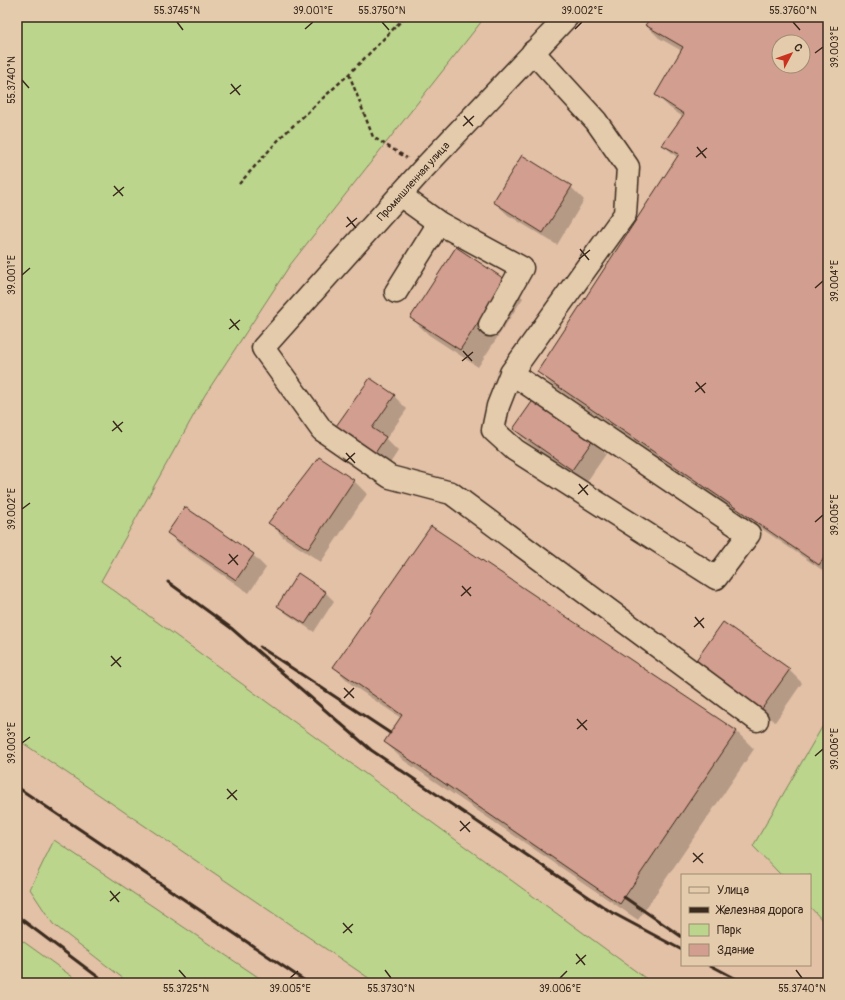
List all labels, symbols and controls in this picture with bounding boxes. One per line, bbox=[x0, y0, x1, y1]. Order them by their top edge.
text: 55.3745°N bbox=[154, 5, 200, 17]
text: 39.001°E bbox=[293, 5, 333, 17]
text: 55.3750°N bbox=[358, 5, 406, 17]
text: 39.002°E bbox=[561, 5, 603, 17]
text: 55.3760°N bbox=[769, 5, 817, 17]
text: 39.003°E bbox=[829, 26, 841, 68]
north arrow bbox=[771, 34, 811, 74]
text: С bbox=[791, 41, 805, 55]
text: 55.3740°N bbox=[6, 56, 18, 104]
street label: Промышленная улица bbox=[374, 139, 452, 224]
text: 39.001°E bbox=[6, 255, 18, 295]
text: 39.004°E bbox=[829, 260, 841, 302]
text: 39.002°E bbox=[6, 488, 18, 530]
text: 39.005°E bbox=[829, 494, 841, 536]
text: 39.003°E bbox=[6, 722, 18, 764]
text: 39.006°E bbox=[829, 728, 841, 770]
legend bbox=[681, 874, 811, 966]
text: Улица bbox=[717, 883, 749, 898]
text: Железная дорога bbox=[715, 903, 804, 918]
text: Парк bbox=[717, 923, 742, 938]
text: Здание bbox=[717, 943, 754, 958]
text: 55.3725°N bbox=[163, 983, 209, 995]
text: 39.005°E bbox=[269, 983, 311, 995]
text: 55.3730°N bbox=[367, 983, 415, 995]
text: 39.006°E bbox=[539, 983, 581, 995]
text: 55.3740°N bbox=[778, 983, 826, 995]

